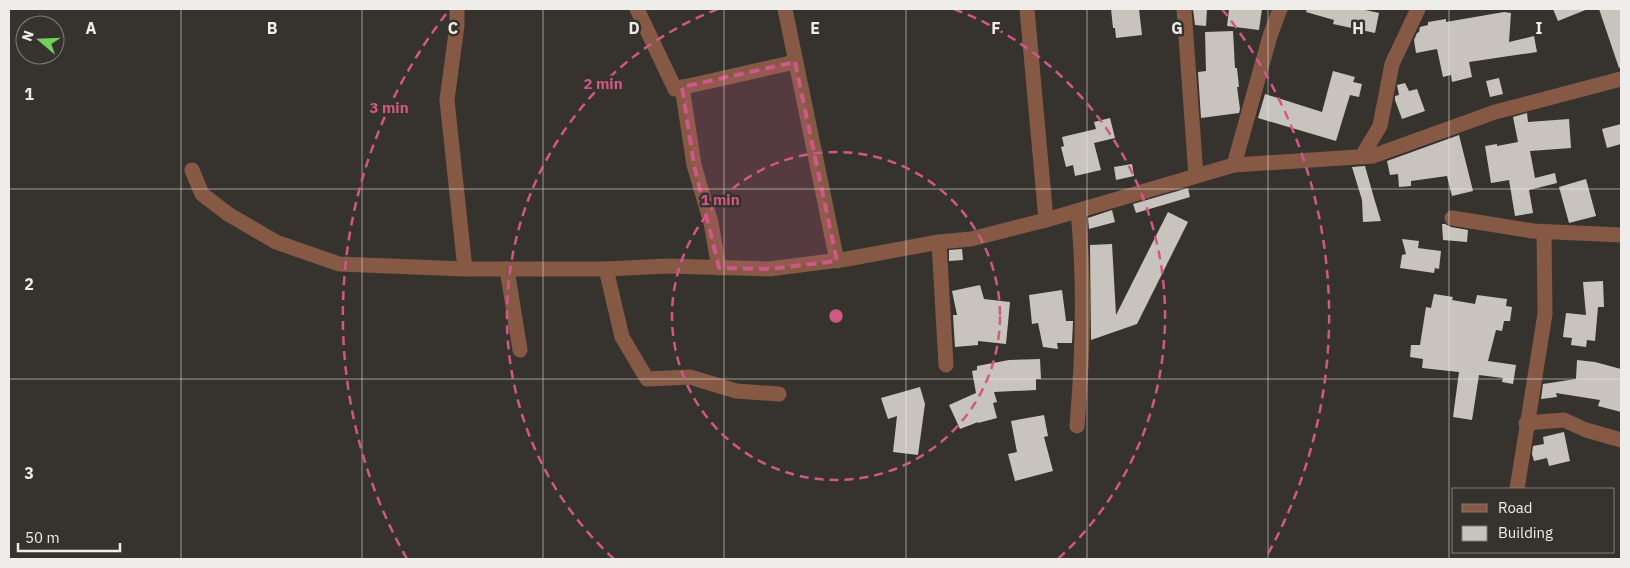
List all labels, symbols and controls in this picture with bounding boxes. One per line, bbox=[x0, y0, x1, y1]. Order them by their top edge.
north arrow bbox=[15, 15, 65, 65]
text: A bbox=[86, 18, 97, 38]
text: B bbox=[267, 18, 278, 38]
text: C bbox=[448, 18, 458, 38]
text: D bbox=[628, 18, 640, 38]
text: E bbox=[810, 18, 820, 38]
text: F bbox=[991, 18, 1001, 38]
text: G bbox=[1171, 18, 1183, 38]
text: H bbox=[1352, 18, 1364, 38]
text: I bbox=[1536, 18, 1543, 38]
text: N bbox=[18, 28, 38, 43]
text: 2 min bbox=[583, 74, 623, 93]
text: 1 bbox=[24, 84, 34, 104]
text: 3 min bbox=[369, 98, 409, 117]
text: 1 min bbox=[700, 190, 740, 209]
text: 2 bbox=[24, 274, 34, 294]
centre of rings bbox=[827, 307, 845, 325]
text: 3 bbox=[24, 463, 34, 483]
legend bbox=[1452, 488, 1615, 553]
text: Road bbox=[1498, 498, 1533, 517]
scale bar bbox=[18, 520, 120, 552]
text: Building bbox=[1498, 523, 1553, 542]
text: 50 m bbox=[25, 528, 60, 547]

